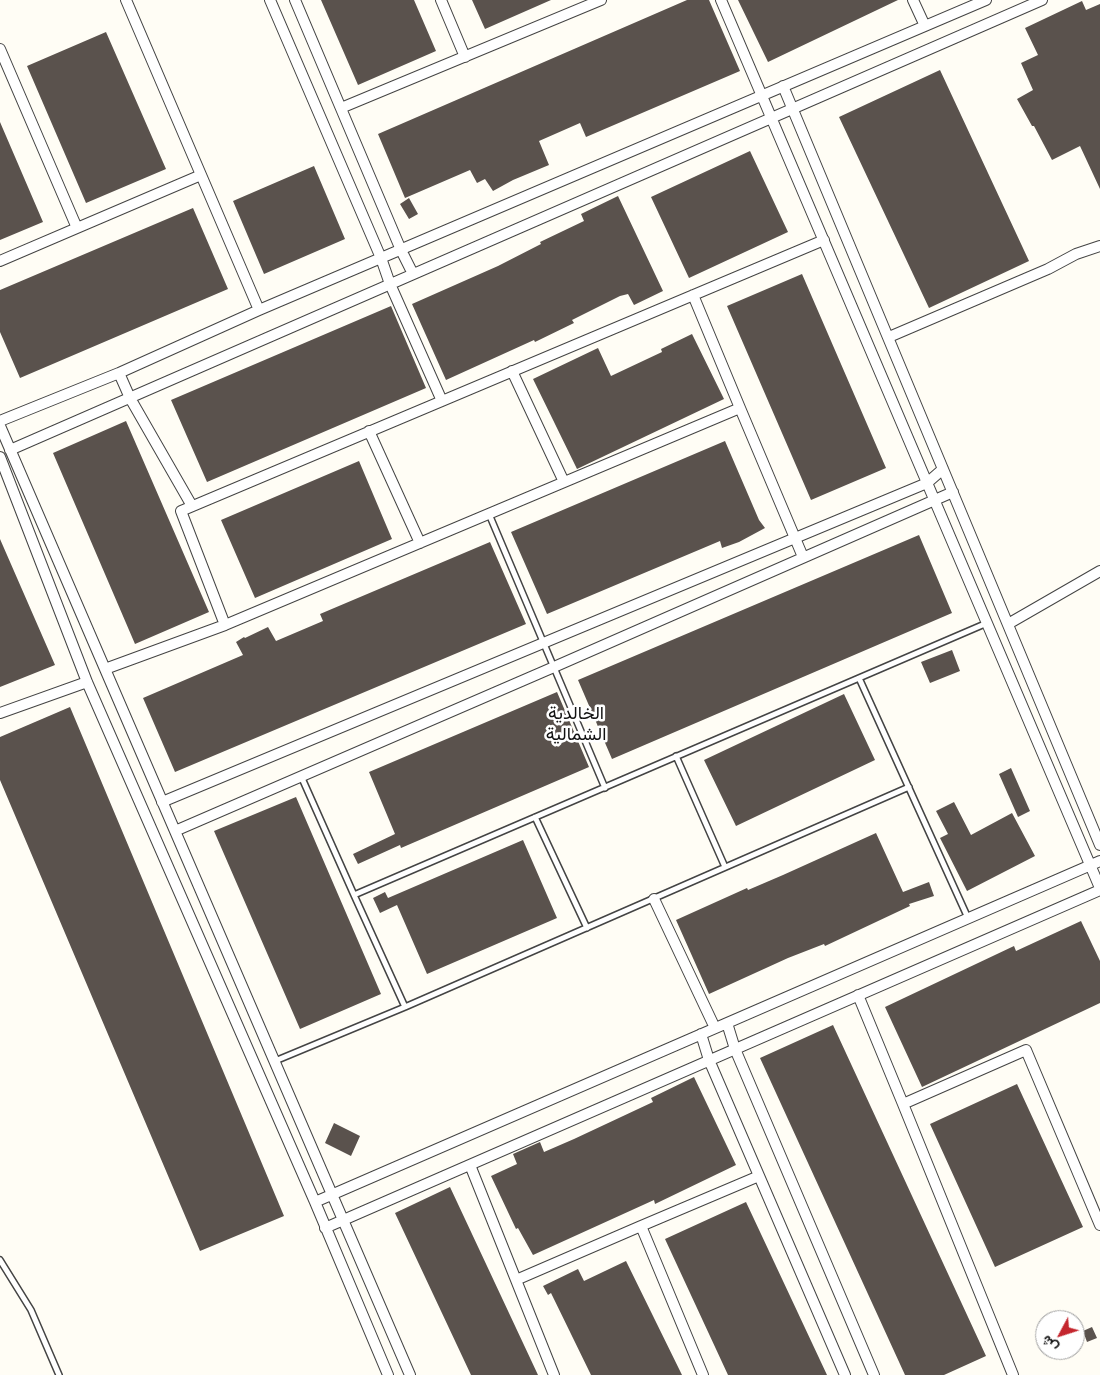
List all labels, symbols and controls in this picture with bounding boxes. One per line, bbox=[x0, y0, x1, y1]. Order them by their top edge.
district label: الخالدية الشمالية bbox=[546, 703, 606, 746]
north arrow bbox=[1035, 1310, 1085, 1360]
text: ش bbox=[1036, 1331, 1062, 1357]

